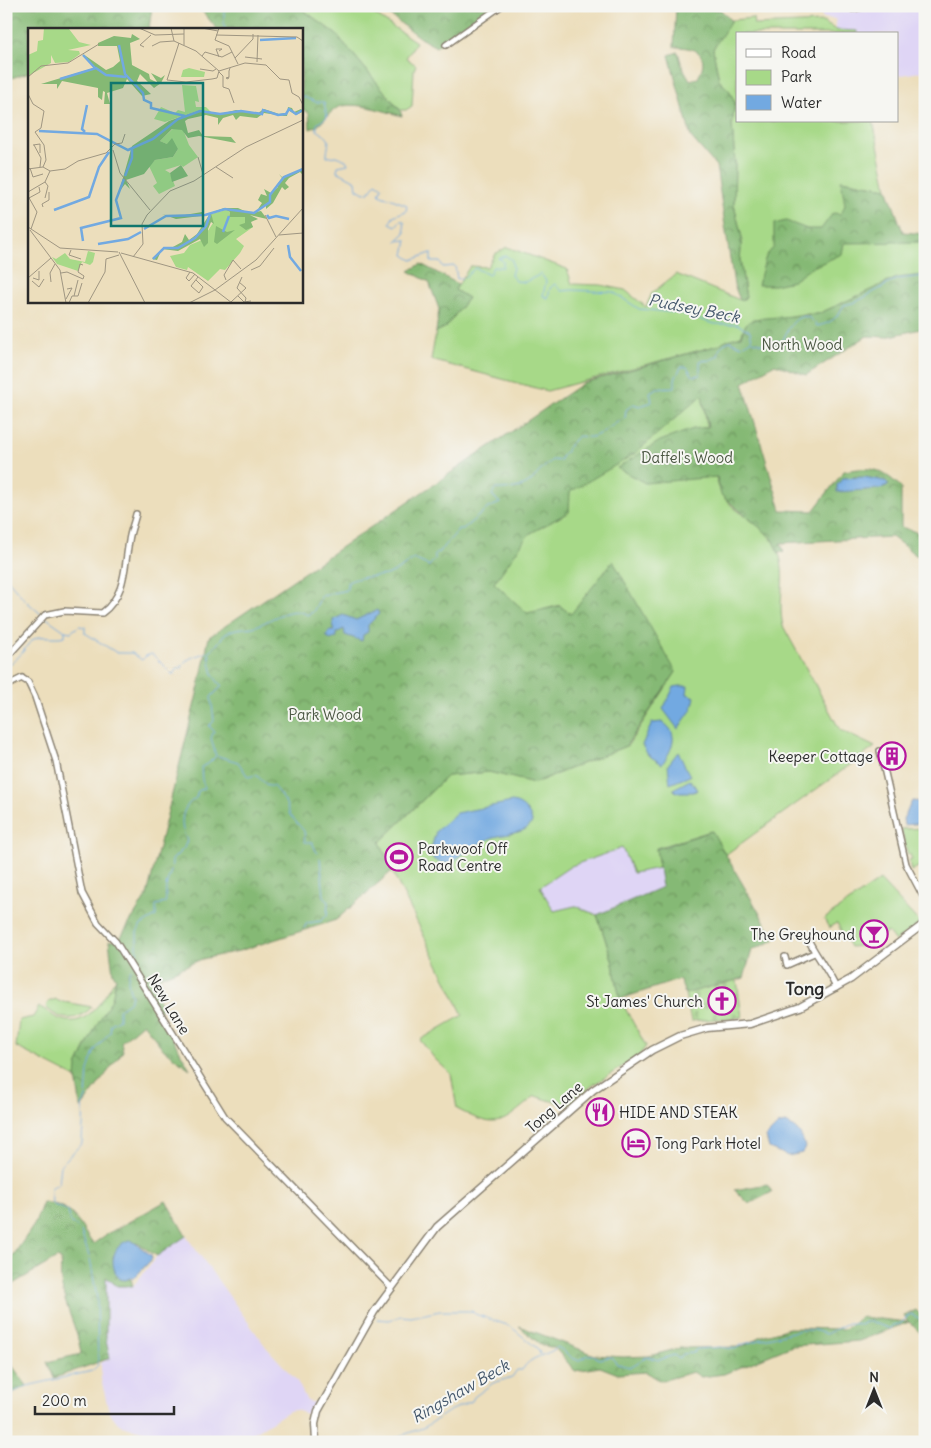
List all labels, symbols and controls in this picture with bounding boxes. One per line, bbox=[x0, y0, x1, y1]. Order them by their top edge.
inset map bbox=[28, 28, 302, 302]
legend bbox=[736, 32, 898, 122]
text: Road bbox=[781, 43, 816, 62]
text: Park bbox=[781, 67, 812, 86]
text: Water bbox=[781, 93, 822, 112]
water label: Pudsey Beck bbox=[647, 289, 743, 327]
park label: North Wood bbox=[762, 335, 843, 354]
park label: Daffel's Wood bbox=[641, 448, 733, 467]
park label: Park Wood bbox=[288, 705, 362, 724]
building icon: Keeper Cottage bbox=[877, 741, 907, 771]
place label: Keeper Cottage bbox=[768, 747, 873, 766]
place label: Parkwoof Off Road Centre bbox=[418, 839, 509, 875]
sports icon: Parkwoof Off Road Centre bbox=[384, 842, 414, 872]
bar icon: The Greyhound bbox=[859, 919, 889, 949]
place label: The Greyhound bbox=[750, 925, 855, 944]
street label: New Lane bbox=[144, 970, 194, 1038]
district label: Tong bbox=[786, 977, 824, 1000]
church icon: St James' Church bbox=[707, 986, 737, 1016]
place label: St James' Church bbox=[586, 992, 703, 1011]
street label: Tong Lane bbox=[522, 1077, 586, 1137]
restaurant icon: HIDE AND STEAK bbox=[585, 1097, 615, 1127]
place label: HIDE AND STEAK bbox=[619, 1103, 738, 1122]
hotel icon: Tong Park Hotel bbox=[621, 1128, 651, 1158]
place label: Tong Park Hotel bbox=[655, 1134, 761, 1153]
water label: Ringshaw Beck bbox=[408, 1354, 514, 1427]
north arrow bbox=[848, 1366, 898, 1416]
text: N bbox=[869, 1368, 879, 1386]
scale bar bbox=[35, 1383, 174, 1415]
text: 200 m bbox=[42, 1391, 87, 1410]

